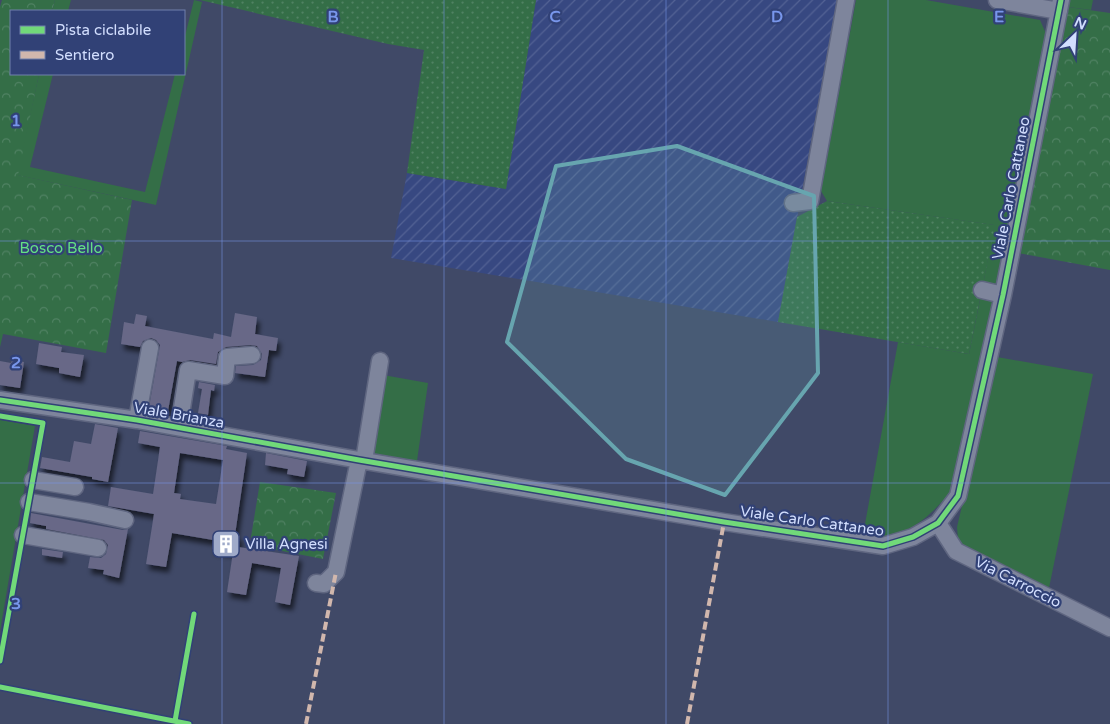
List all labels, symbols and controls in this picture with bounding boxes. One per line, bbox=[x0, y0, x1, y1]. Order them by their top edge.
text: B bbox=[327, 7, 339, 27]
text: C bbox=[549, 7, 561, 27]
text: D bbox=[771, 7, 783, 27]
text: E bbox=[994, 7, 1004, 27]
legend bbox=[10, 10, 185, 75]
north arrow bbox=[1050, 10, 1100, 60]
text: N bbox=[1072, 14, 1089, 34]
text: Pista ciclabile bbox=[55, 21, 151, 39]
text: Sentiero bbox=[55, 46, 114, 64]
text: 1 bbox=[11, 111, 21, 131]
street label: Viale Carlo Cattaneo bbox=[988, 115, 1034, 261]
park label: Bosco Bello bbox=[20, 239, 103, 257]
text: 2 bbox=[11, 353, 21, 373]
street label: Viale Brianza bbox=[132, 398, 226, 432]
street label: Viale Carlo Cattaneo bbox=[739, 502, 885, 540]
building icon: Villa Agnesi bbox=[211, 529, 241, 559]
place label: Villa Agnesi bbox=[245, 535, 328, 553]
street label: Via Carroccio bbox=[972, 553, 1064, 611]
text: 3 bbox=[11, 594, 21, 614]

